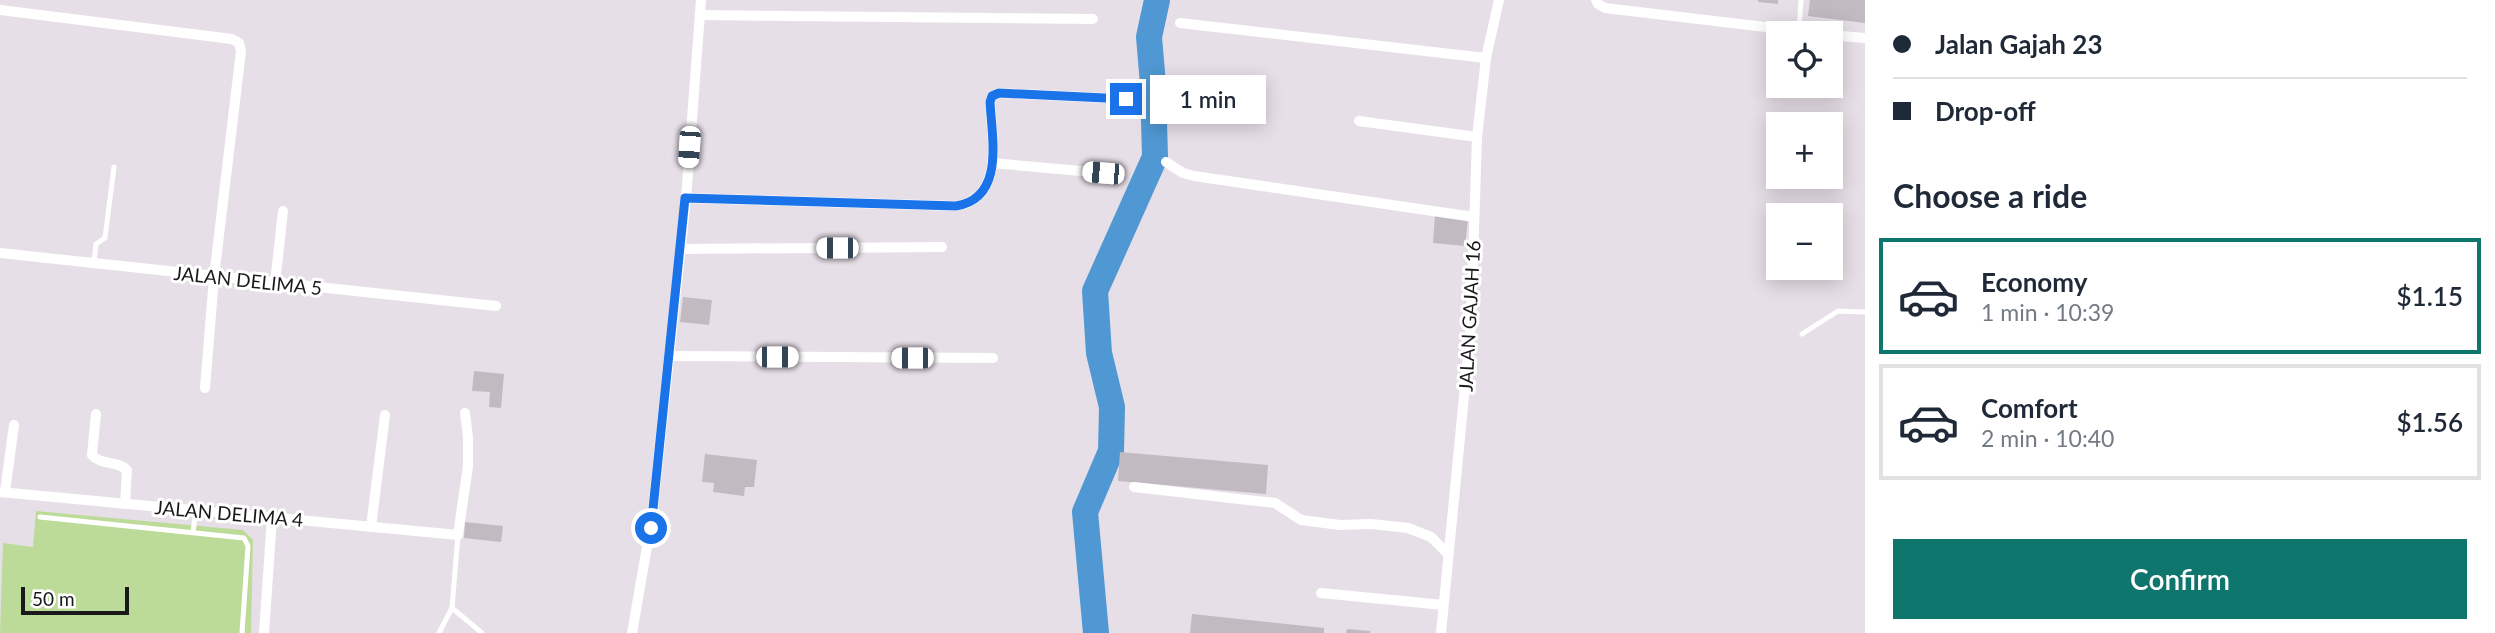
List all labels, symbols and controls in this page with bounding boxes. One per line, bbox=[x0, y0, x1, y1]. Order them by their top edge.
map controls bbox=[1766, 21, 1843, 280]
button: locate bbox=[1766, 21, 1843, 98]
text: Jalan Gajah 23 bbox=[1935, 28, 2103, 60]
callout: 1 min bbox=[1150, 74, 1266, 124]
route end bbox=[1110, 83, 1142, 115]
text: 1 min bbox=[1180, 85, 1236, 113]
text: Drop-off bbox=[1935, 95, 2036, 127]
button: + bbox=[1766, 112, 1843, 189]
car bbox=[678, 125, 701, 169]
car bbox=[1082, 161, 1125, 185]
text: Choose a ride bbox=[1893, 176, 2087, 215]
button: − bbox=[1766, 203, 1843, 280]
car bbox=[817, 238, 859, 259]
street label: JALAN GAJAH 16 bbox=[1454, 240, 1484, 392]
street label: JALAN DELIMA 5 bbox=[173, 261, 323, 299]
icon: car bbox=[1897, 265, 1960, 328]
text: Economy bbox=[1981, 266, 2087, 298]
text: $1.15 bbox=[2397, 280, 2463, 312]
text: 1 min · 10:39 bbox=[1981, 298, 2114, 326]
car bbox=[757, 347, 799, 368]
car bbox=[892, 348, 934, 369]
icon: car bbox=[1897, 391, 1960, 454]
text: Comfort bbox=[1981, 392, 2078, 424]
text: $1.56 bbox=[2397, 406, 2463, 438]
text: 2 min · 10:40 bbox=[1981, 424, 2114, 452]
street label: JALAN DELIMA 4 bbox=[154, 495, 304, 531]
route start bbox=[635, 512, 667, 544]
button: Confirm bbox=[1893, 539, 2467, 619]
scale bar bbox=[21, 584, 130, 616]
text: 50 m bbox=[32, 587, 75, 610]

